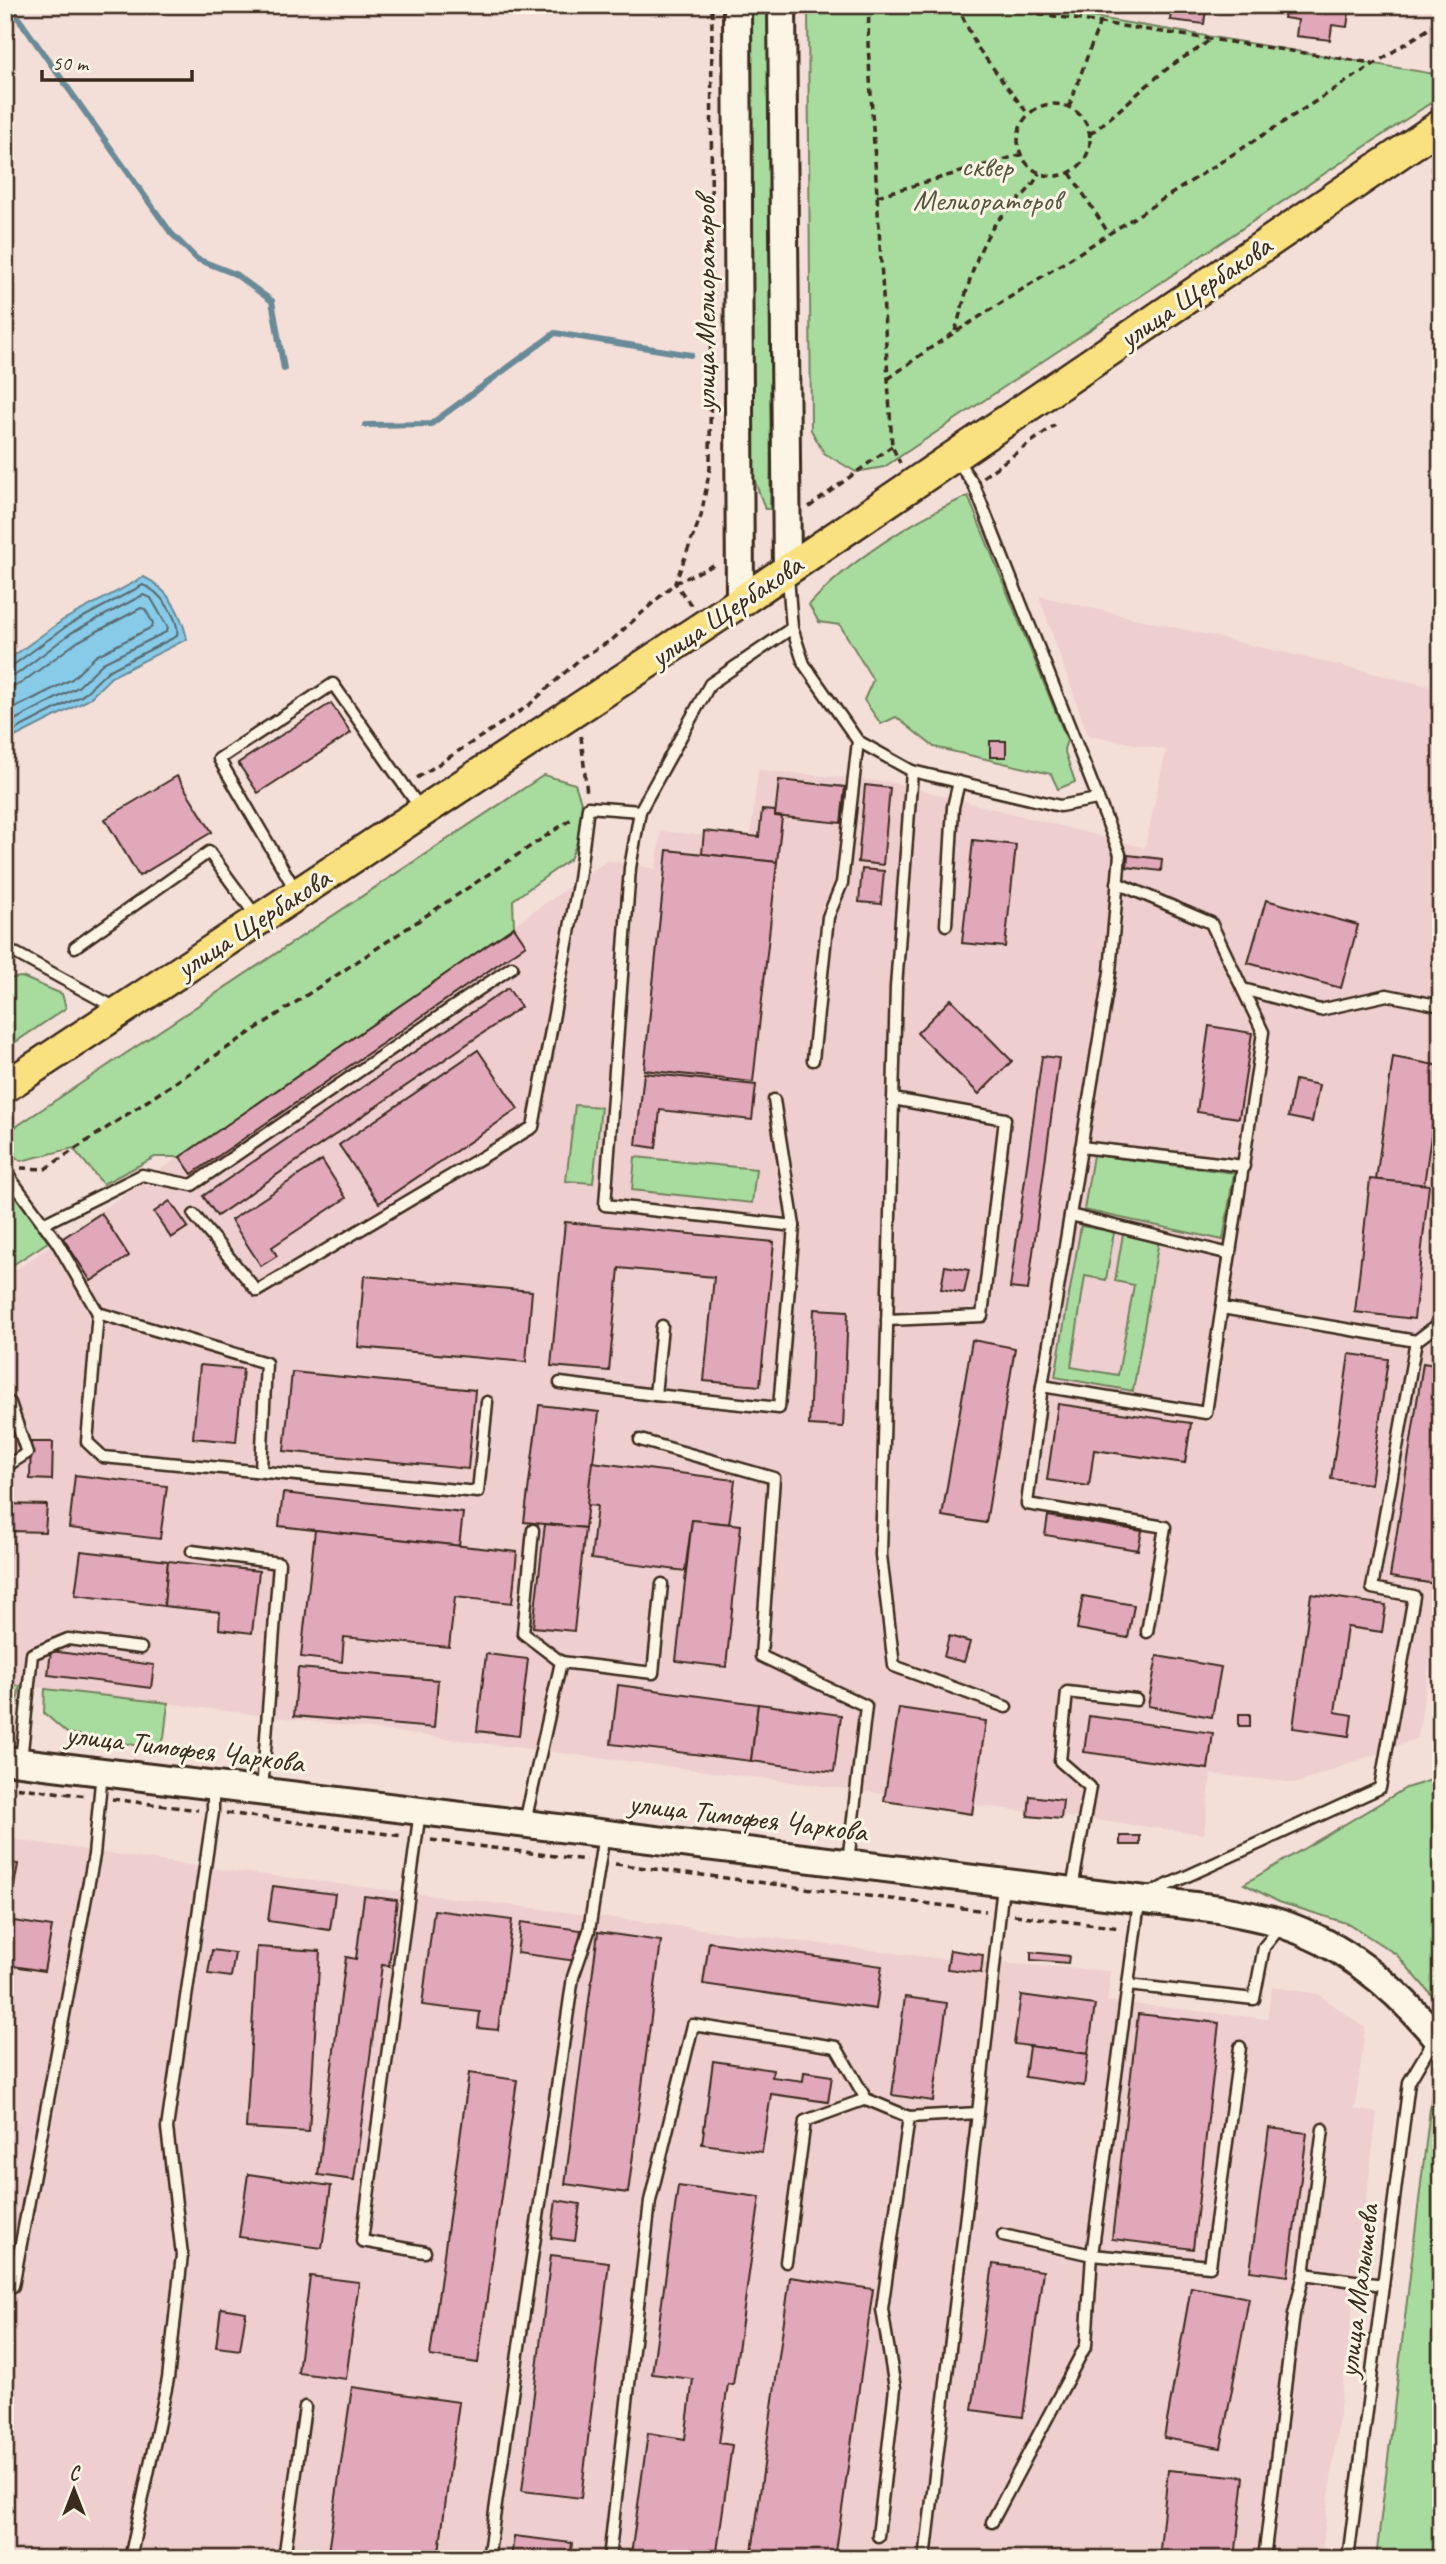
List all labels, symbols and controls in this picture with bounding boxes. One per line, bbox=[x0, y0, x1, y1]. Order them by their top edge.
scale bar bbox=[42, 38, 192, 82]
text: 50 m bbox=[52, 50, 90, 76]
park label: сквер Мелиораторов bbox=[913, 147, 1066, 219]
street label: улица Мелиораторов bbox=[686, 190, 724, 413]
street label: улица Щербакова bbox=[1110, 226, 1280, 358]
street label: улица Щербакова bbox=[641, 545, 811, 677]
street label: улица Щербакова bbox=[167, 858, 339, 988]
street label: улица Тимофея Чаркова bbox=[62, 1714, 308, 1782]
street label: улица Тимофея Чаркова bbox=[625, 1783, 871, 1851]
street label: улица Малышева bbox=[1328, 2200, 1388, 2382]
north arrow bbox=[38, 2456, 108, 2526]
text: С bbox=[69, 2462, 81, 2486]

